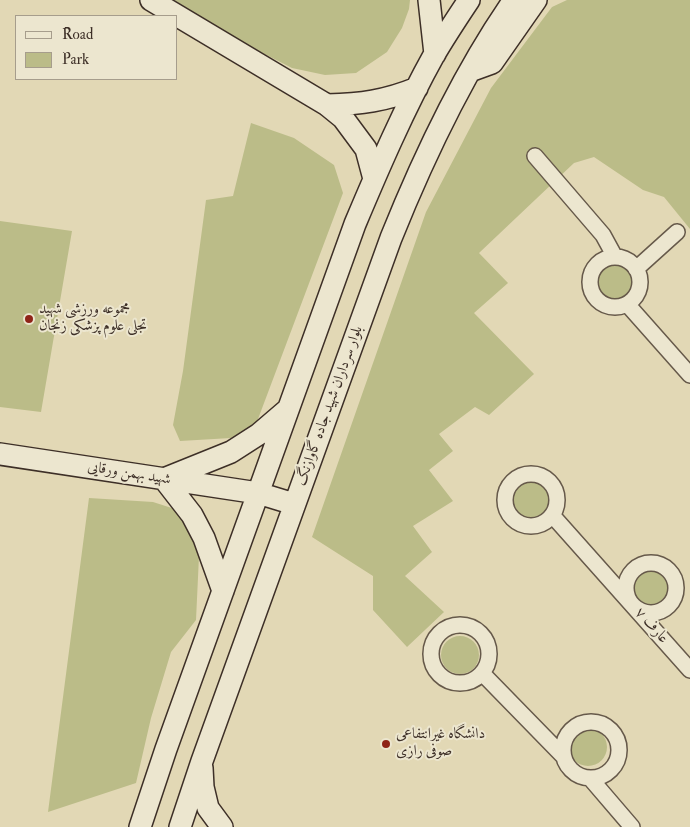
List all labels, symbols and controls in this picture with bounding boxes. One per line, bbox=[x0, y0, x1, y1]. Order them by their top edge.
legend bbox=[15, 15, 178, 80]
text: Road bbox=[62, 25, 93, 44]
text: Park bbox=[62, 50, 89, 69]
place label: مجموعه ورزشی شهید تجلی علوم پزشکی زنجان bbox=[39, 301, 147, 336]
marker: مجموعه ورزشی شهید تجلی علوم پزشکی زنجان bbox=[23, 313, 35, 325]
street label: بلوار سرداران شهید جاده گاوازنگ bbox=[293, 324, 367, 488]
street label: شهید بهمن ورقایی bbox=[86, 459, 172, 489]
street label: عارف ۷ bbox=[630, 604, 672, 648]
place label: دانشگاه غیرانتفاعی صوفی رازی bbox=[396, 726, 485, 761]
marker: دانشگاه غیرانتفاعی صوفی رازی bbox=[380, 738, 392, 750]

